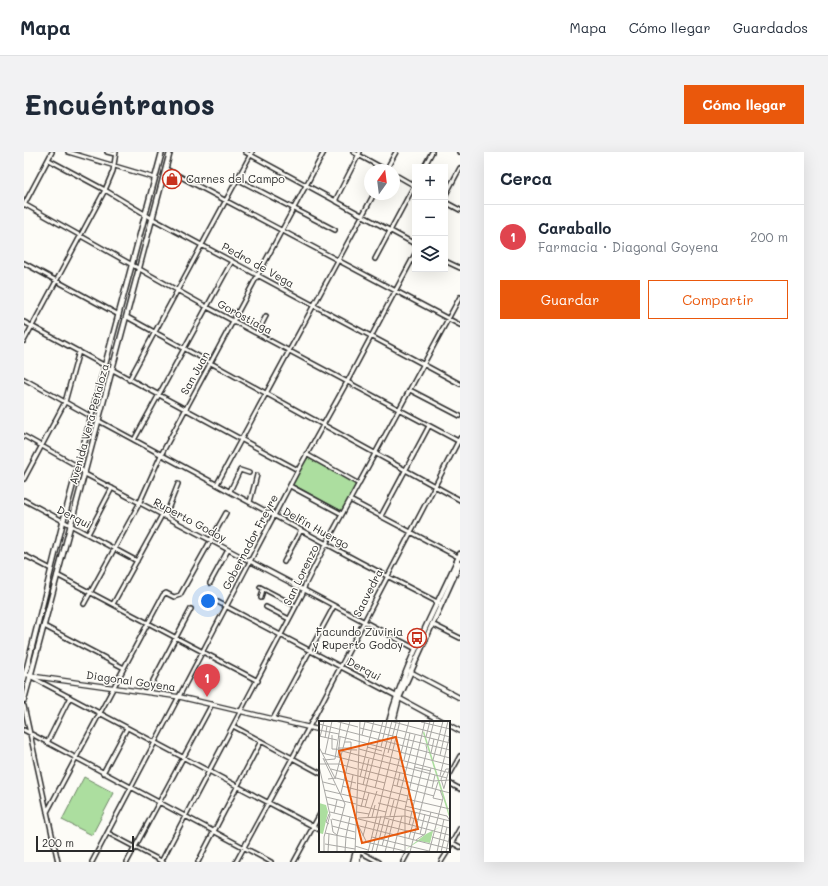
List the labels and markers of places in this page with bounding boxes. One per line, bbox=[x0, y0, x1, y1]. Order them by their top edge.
shop icon: Carnes del Campo bbox=[161, 168, 183, 190]
place label: Carnes del Campo bbox=[186, 171, 285, 186]
place label: Facundo Zuviria y Ruperto Godoy bbox=[313, 624, 403, 652]
bus stop icon: Facundo Zuviria y Ruperto Godoy bbox=[406, 627, 428, 649]
pin: 1 bbox=[194, 664, 220, 697]

